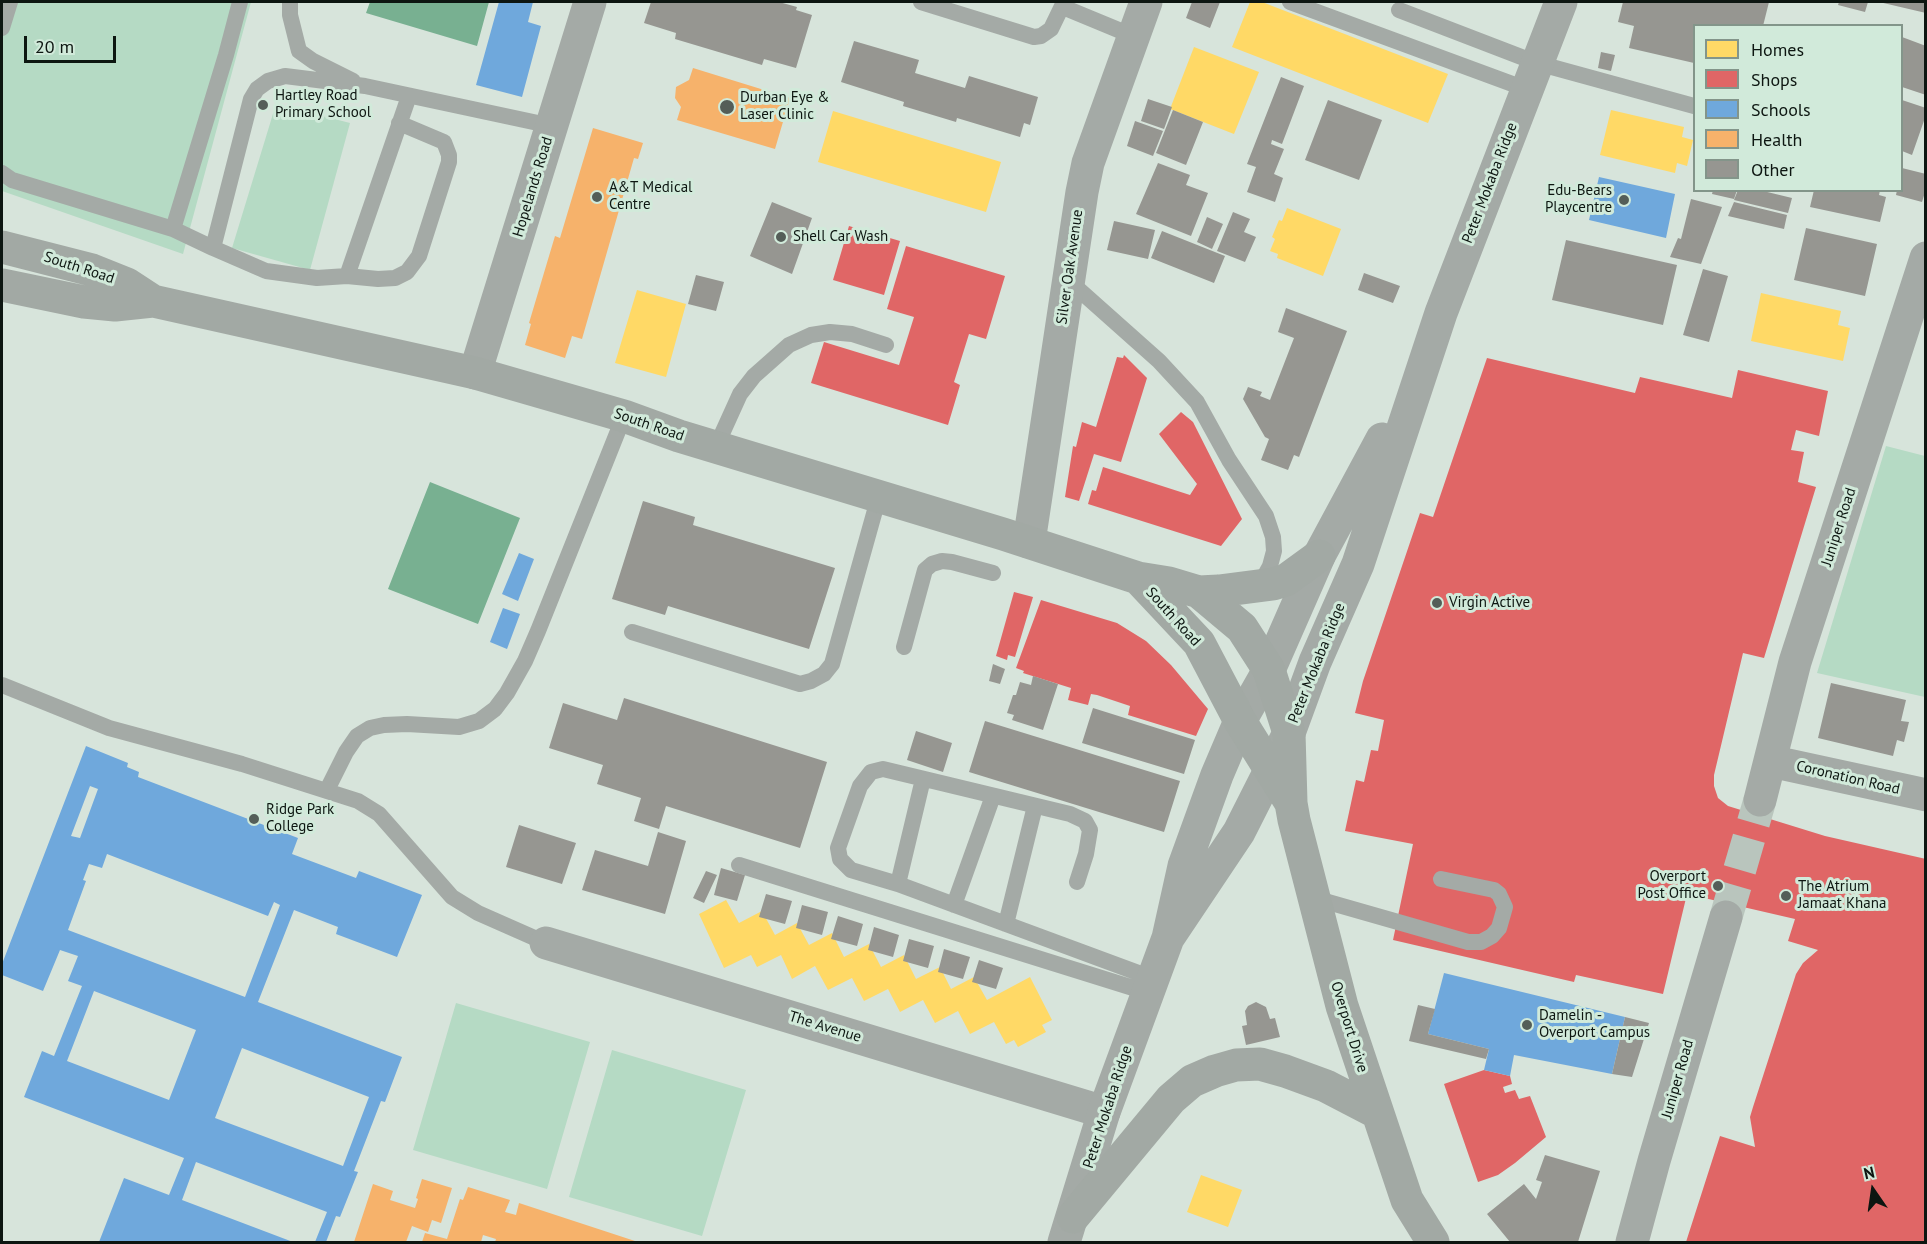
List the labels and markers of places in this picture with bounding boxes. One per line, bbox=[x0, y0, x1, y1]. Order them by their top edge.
place label: Hartley Road Primary School bbox=[275, 87, 371, 122]
place label: Durban Eye & Laser Clinic bbox=[740, 89, 829, 124]
marker: Hartley Road Primary School bbox=[256, 98, 270, 112]
marker: Durban Eye & Laser Clinic bbox=[718, 98, 736, 116]
place label: A&T Medical Centre bbox=[609, 179, 692, 214]
place label: Edu-Bears Playcentre bbox=[1545, 182, 1612, 217]
marker: A&T Medical Centre bbox=[590, 190, 604, 204]
marker: Edu-Bears Playcentre bbox=[1617, 193, 1631, 207]
place label: Shell Car Wash bbox=[793, 228, 888, 246]
marker: Shell Car Wash bbox=[774, 230, 788, 244]
place label: Virgin Active bbox=[1449, 594, 1530, 612]
marker: Virgin Active bbox=[1430, 596, 1444, 610]
place label: Ridge Park College bbox=[266, 801, 334, 836]
marker: Ridge Park College bbox=[247, 812, 261, 826]
place label: Overport Post Office bbox=[1638, 868, 1706, 903]
place label: The Atrium Jamaat Khana bbox=[1798, 878, 1886, 913]
marker: Overport Post Office bbox=[1711, 879, 1725, 893]
marker: The Atrium Jamaat Khana bbox=[1779, 889, 1793, 903]
place label: Damelin - Overport Campus bbox=[1539, 1007, 1650, 1042]
marker: Damelin - Overport Campus bbox=[1520, 1018, 1534, 1032]

